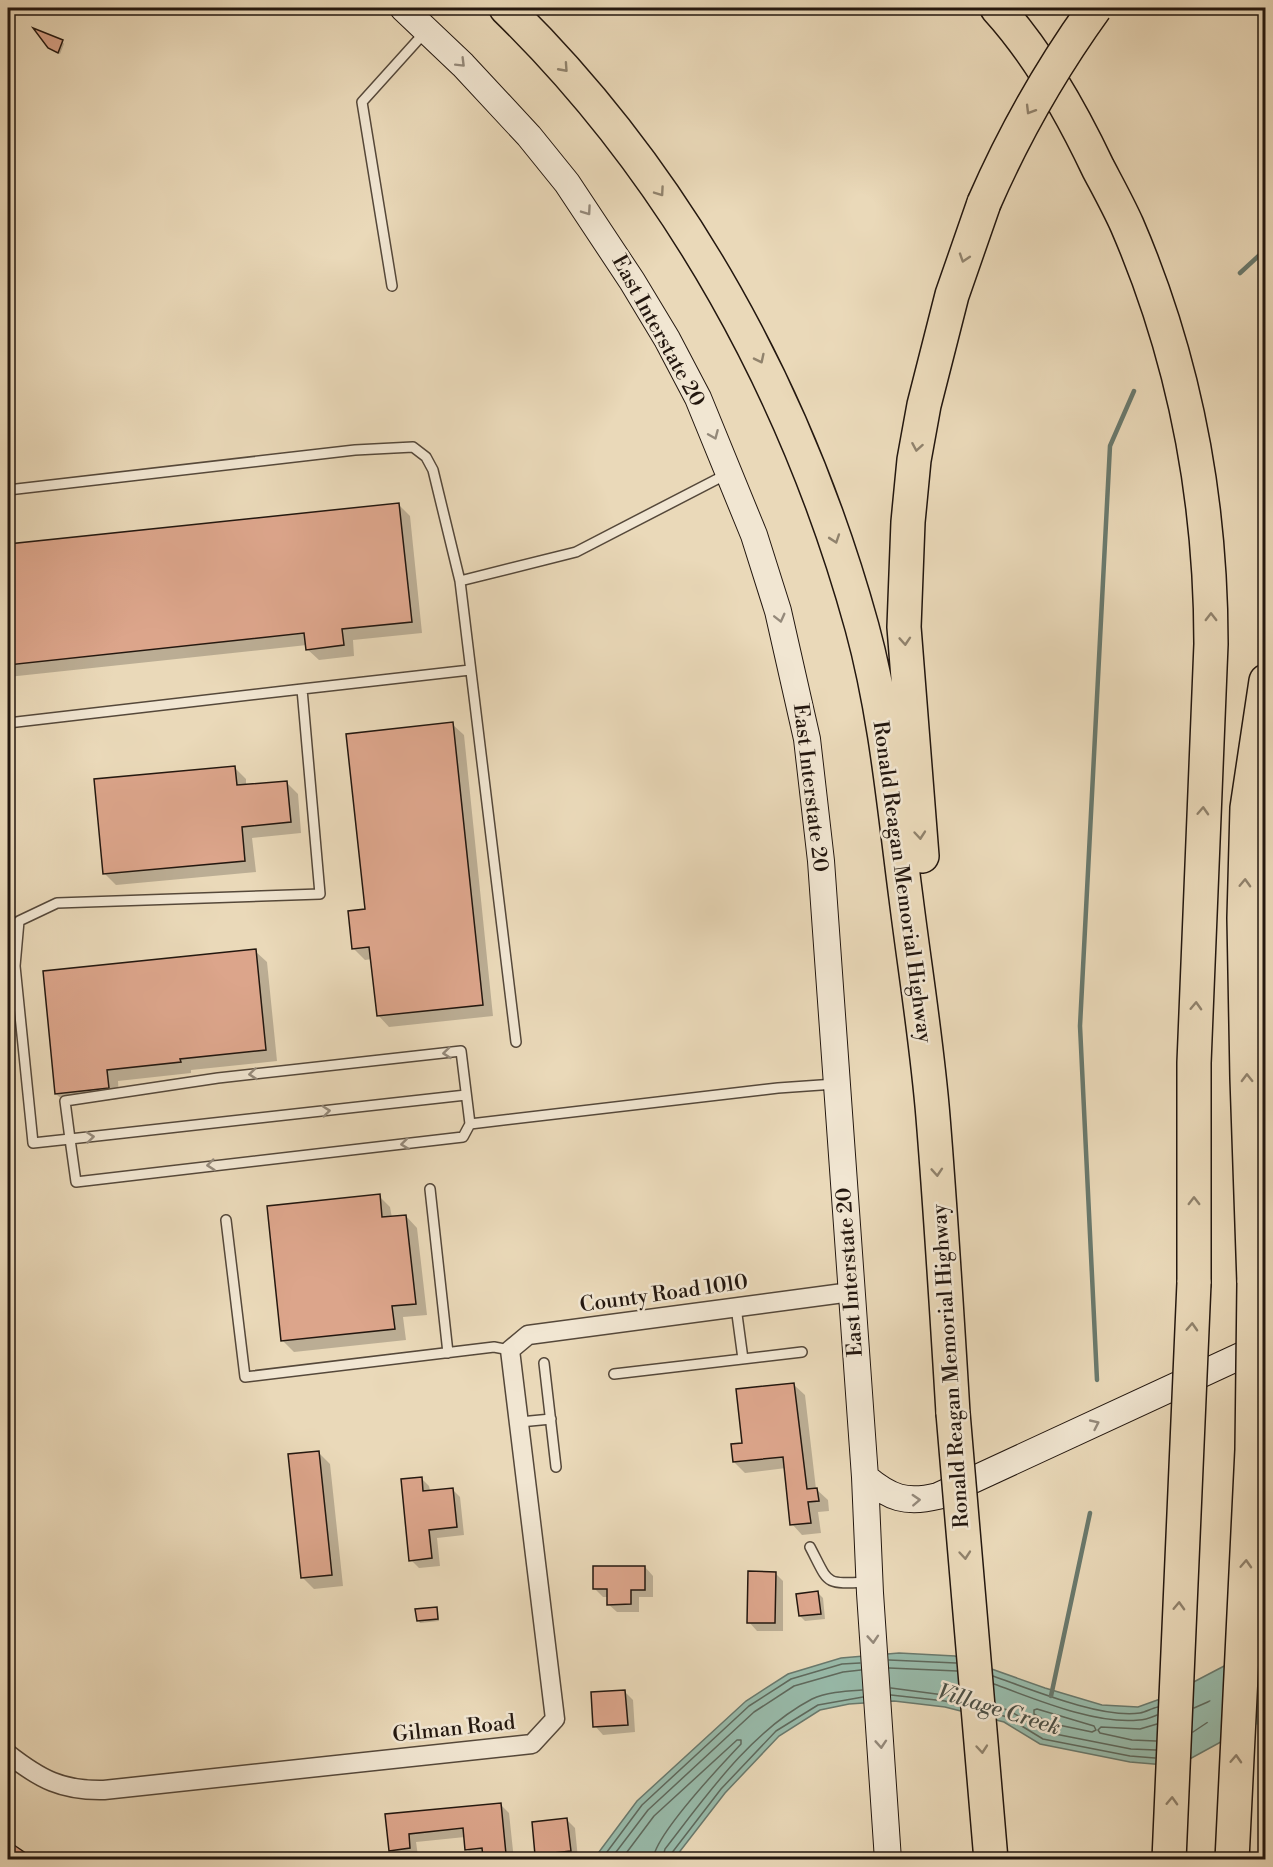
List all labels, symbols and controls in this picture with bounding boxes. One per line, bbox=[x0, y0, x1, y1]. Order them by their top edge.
one-way arrow bbox=[453, 55, 464, 66]
one-way arrow bbox=[557, 61, 568, 72]
one-way arrow bbox=[1025, 104, 1037, 114]
one-way arrow bbox=[653, 185, 664, 196]
one-way arrow bbox=[580, 204, 591, 215]
street label: East Interstate 20 bbox=[606, 251, 710, 411]
one-way arrow bbox=[959, 252, 972, 263]
one-way arrow bbox=[753, 352, 765, 363]
one-way arrow bbox=[707, 429, 719, 440]
one-way arrow bbox=[911, 442, 923, 451]
one-way arrow bbox=[828, 533, 841, 543]
one-way arrow bbox=[1205, 612, 1217, 621]
one-way arrow bbox=[772, 613, 785, 623]
one-way arrow bbox=[899, 637, 912, 646]
street label: East Interstate 20 bbox=[787, 702, 833, 874]
street label: Ronald Reagan Memorial Highway bbox=[867, 719, 938, 1045]
one-way arrow bbox=[1197, 807, 1210, 816]
one-way arrow bbox=[913, 831, 926, 840]
one-way arrow bbox=[1239, 878, 1252, 887]
one-way arrow bbox=[1189, 1002, 1202, 1011]
one-way arrow bbox=[442, 1046, 451, 1058]
one-way arrow bbox=[248, 1068, 258, 1080]
one-way arrow bbox=[1240, 1073, 1253, 1082]
one-way arrow bbox=[321, 1105, 330, 1118]
one-way arrow bbox=[86, 1131, 95, 1144]
one-way arrow bbox=[400, 1137, 410, 1150]
one-way arrow bbox=[207, 1158, 216, 1171]
one-way arrow bbox=[930, 1168, 943, 1177]
street label: East Interstate 20 bbox=[831, 1187, 869, 1357]
one-way arrow bbox=[1188, 1197, 1201, 1206]
street label: Ronald Reagan Memorial Highway bbox=[927, 1202, 975, 1529]
street label: County Road 1010 bbox=[578, 1269, 750, 1319]
one-way arrow bbox=[1185, 1323, 1198, 1332]
one-way arrow bbox=[1089, 1420, 1100, 1432]
one-way arrow bbox=[912, 1493, 921, 1506]
one-way arrow bbox=[959, 1550, 972, 1559]
one-way arrow bbox=[1240, 1560, 1253, 1569]
one-way arrow bbox=[1173, 1602, 1186, 1611]
one-way arrow bbox=[867, 1635, 880, 1644]
water label: Village Creek bbox=[934, 1679, 1064, 1741]
street label: Gilman Road bbox=[391, 1710, 517, 1748]
one-way arrow bbox=[874, 1740, 887, 1749]
one-way arrow bbox=[975, 1744, 988, 1754]
one-way arrow bbox=[1230, 1755, 1243, 1764]
one-way arrow bbox=[1165, 1797, 1178, 1806]

